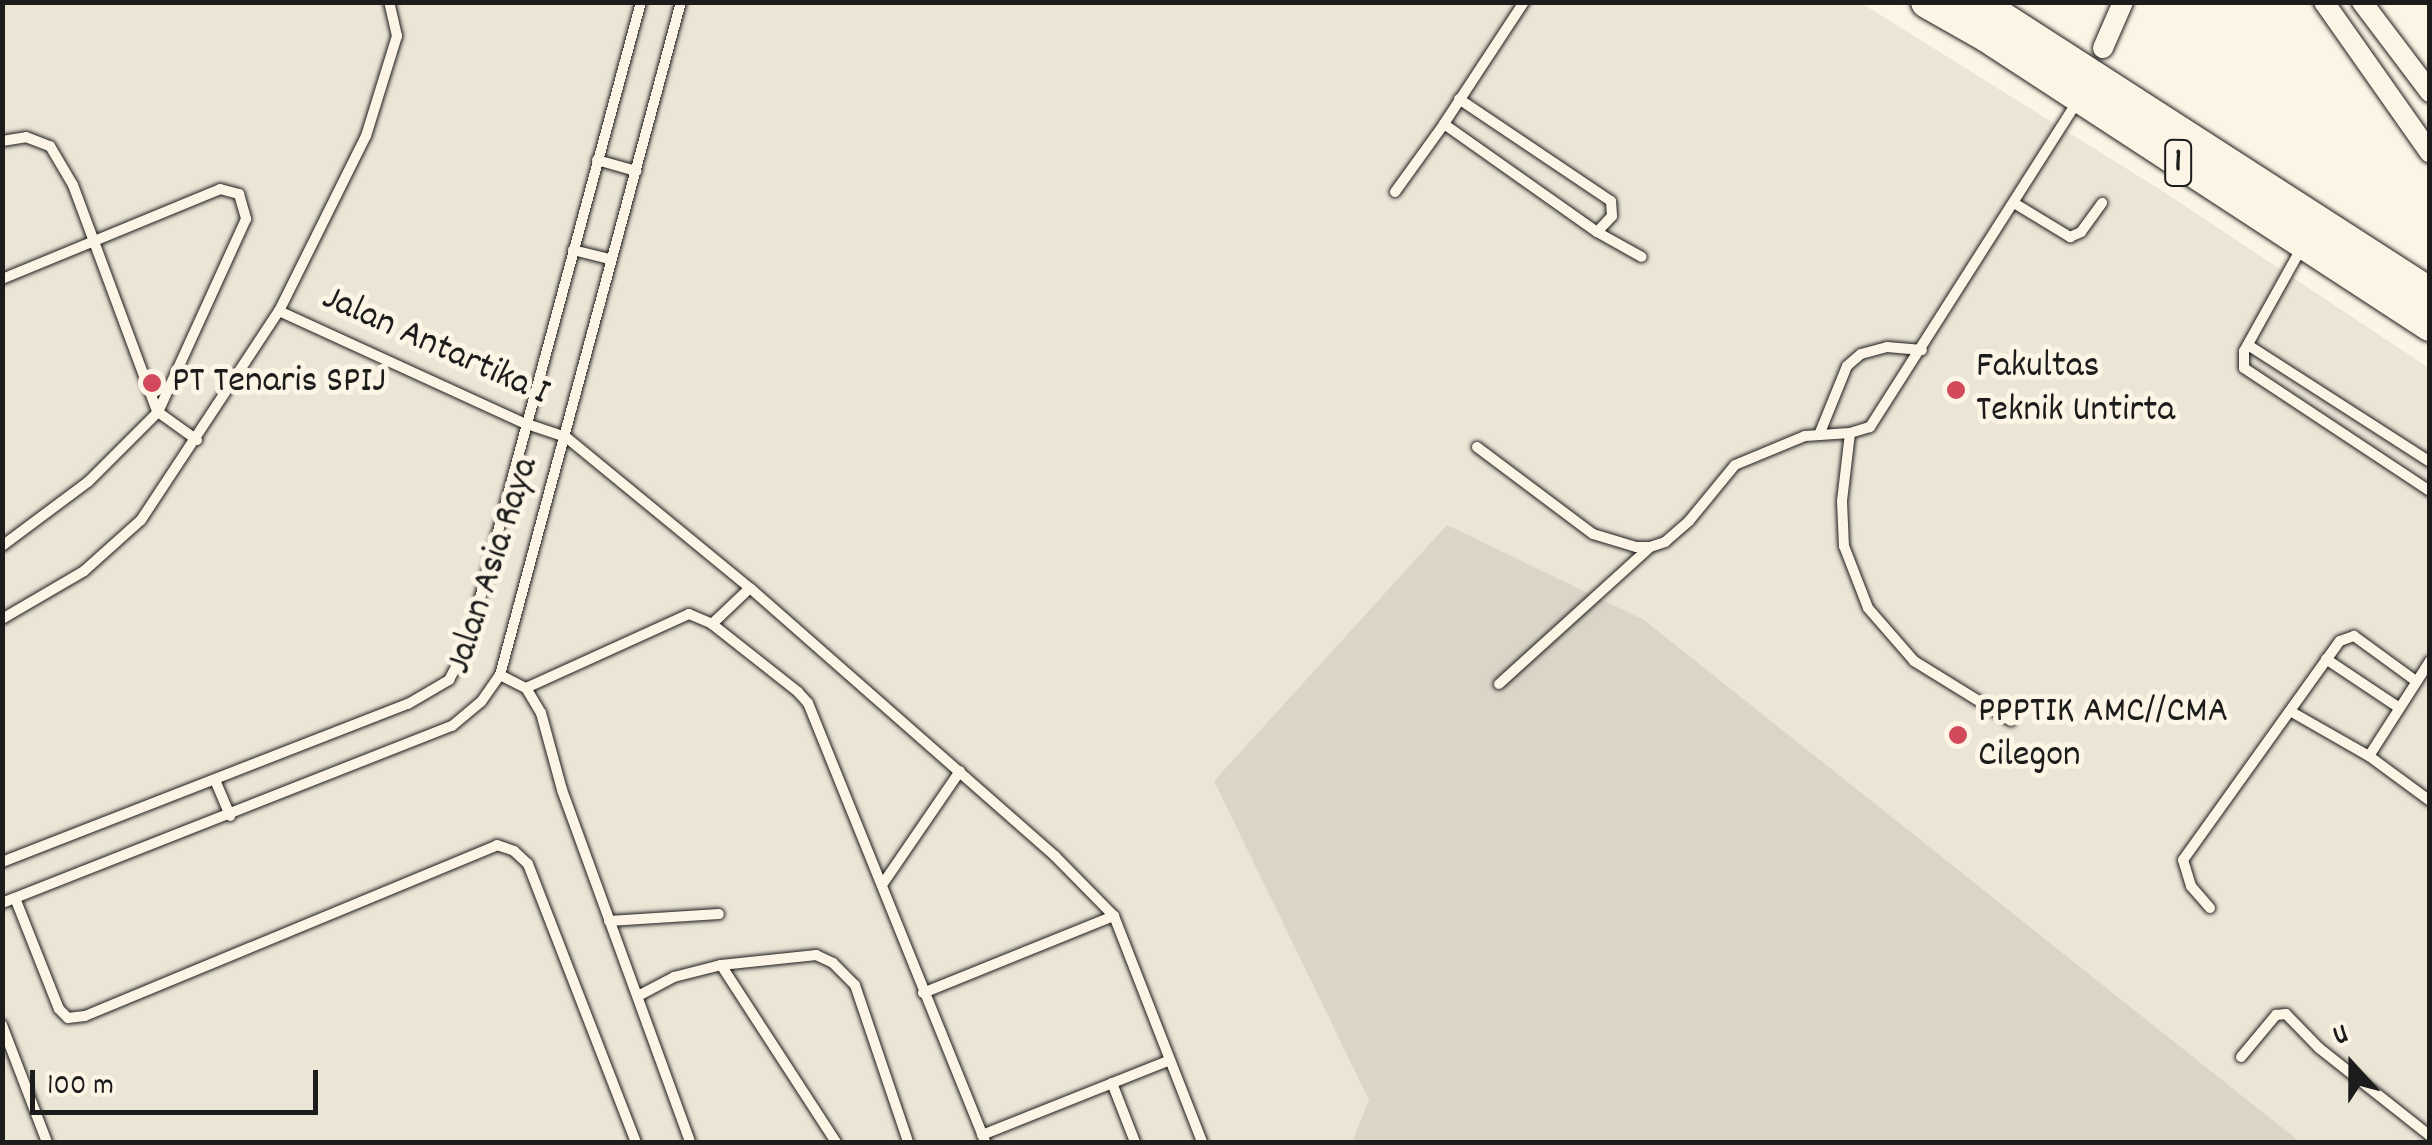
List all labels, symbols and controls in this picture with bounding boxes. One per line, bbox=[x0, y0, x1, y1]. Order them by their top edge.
road number: 1 bbox=[2163, 133, 2193, 193]
street label: Jalan Antartika I bbox=[314, 277, 556, 417]
place label: Fakultas Teknik Untirta bbox=[1976, 345, 2175, 434]
place label: PT Tenaris SPIJ bbox=[172, 360, 386, 406]
marker: PT Tenaris SPIJ bbox=[141, 372, 163, 394]
marker: Fakultas Teknik Untirta bbox=[1945, 379, 1967, 401]
street label: Jalan Asia Raya bbox=[438, 452, 550, 680]
place label: PPPTIK AMC//CMA Cilegon bbox=[1978, 690, 2228, 779]
marker: PPPTIK AMC//CMA Cilegon bbox=[1947, 724, 1969, 746]
north arrow bbox=[2302, 1015, 2402, 1115]
text: U bbox=[2328, 1016, 2355, 1058]
scale bar bbox=[35, 1050, 322, 1112]
text: 100 m bbox=[47, 1066, 114, 1109]

